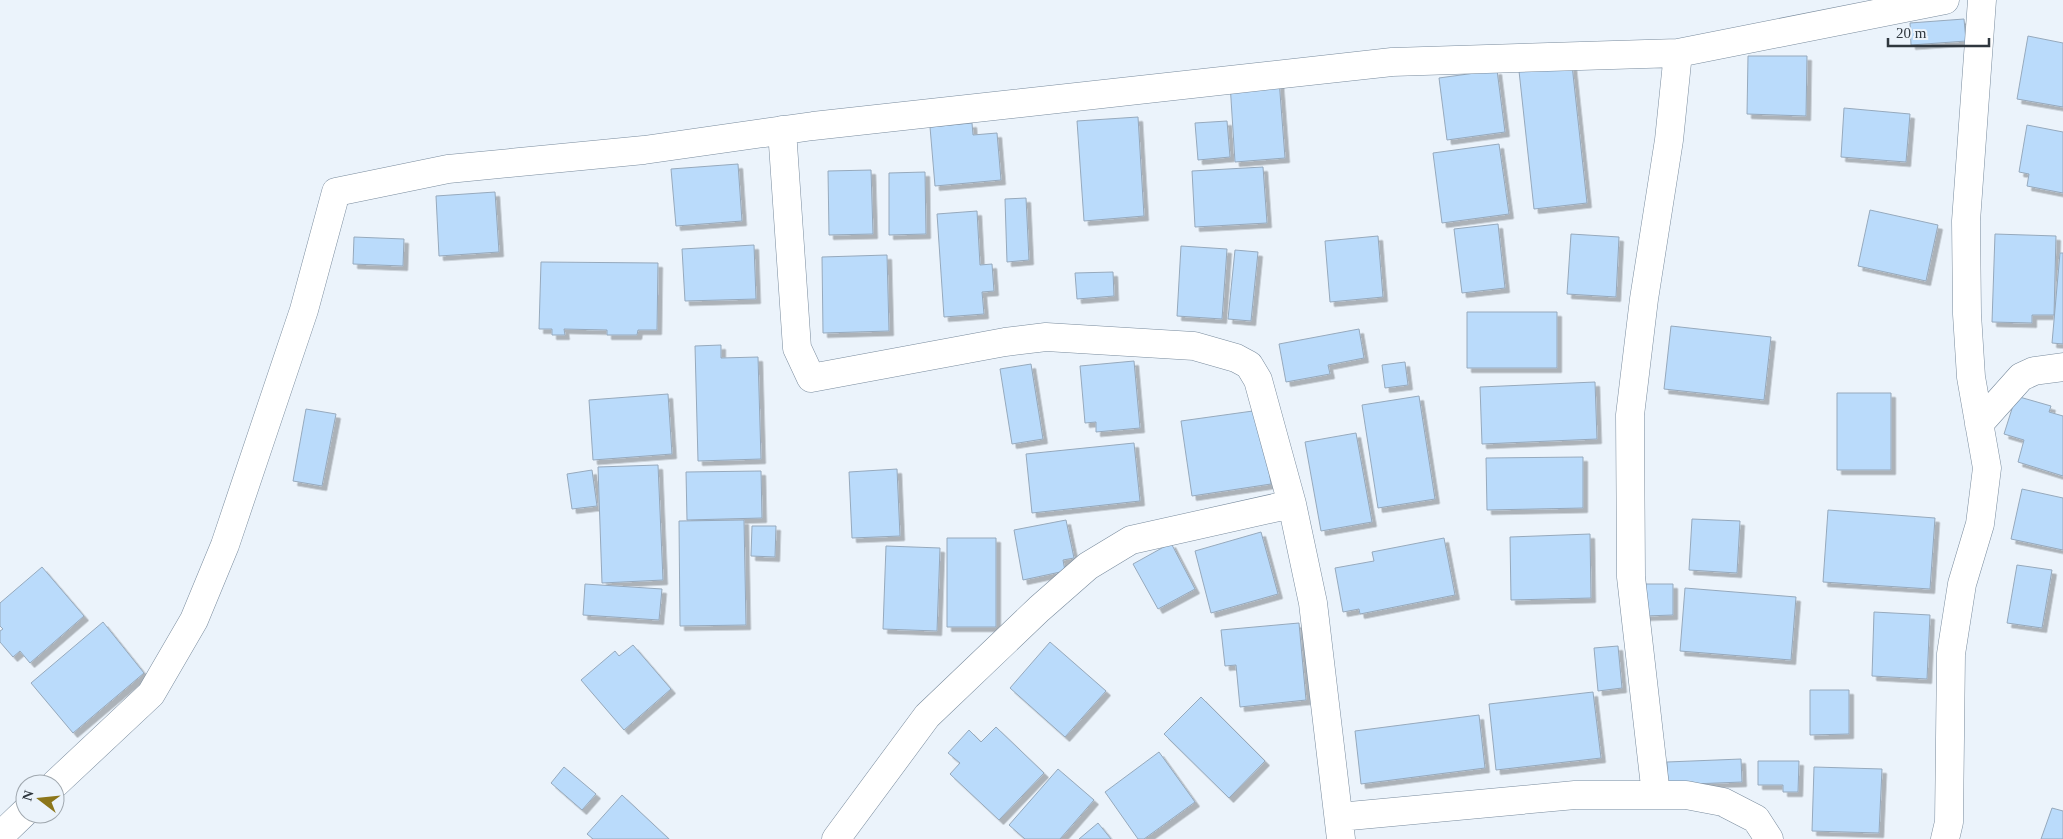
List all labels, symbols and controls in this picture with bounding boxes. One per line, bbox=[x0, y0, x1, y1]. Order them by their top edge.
scale bar bbox=[1888, 15, 1989, 47]
text: 20 m bbox=[1896, 25, 1927, 41]
north arrow bbox=[15, 774, 65, 824]
text: N bbox=[19, 789, 37, 802]

